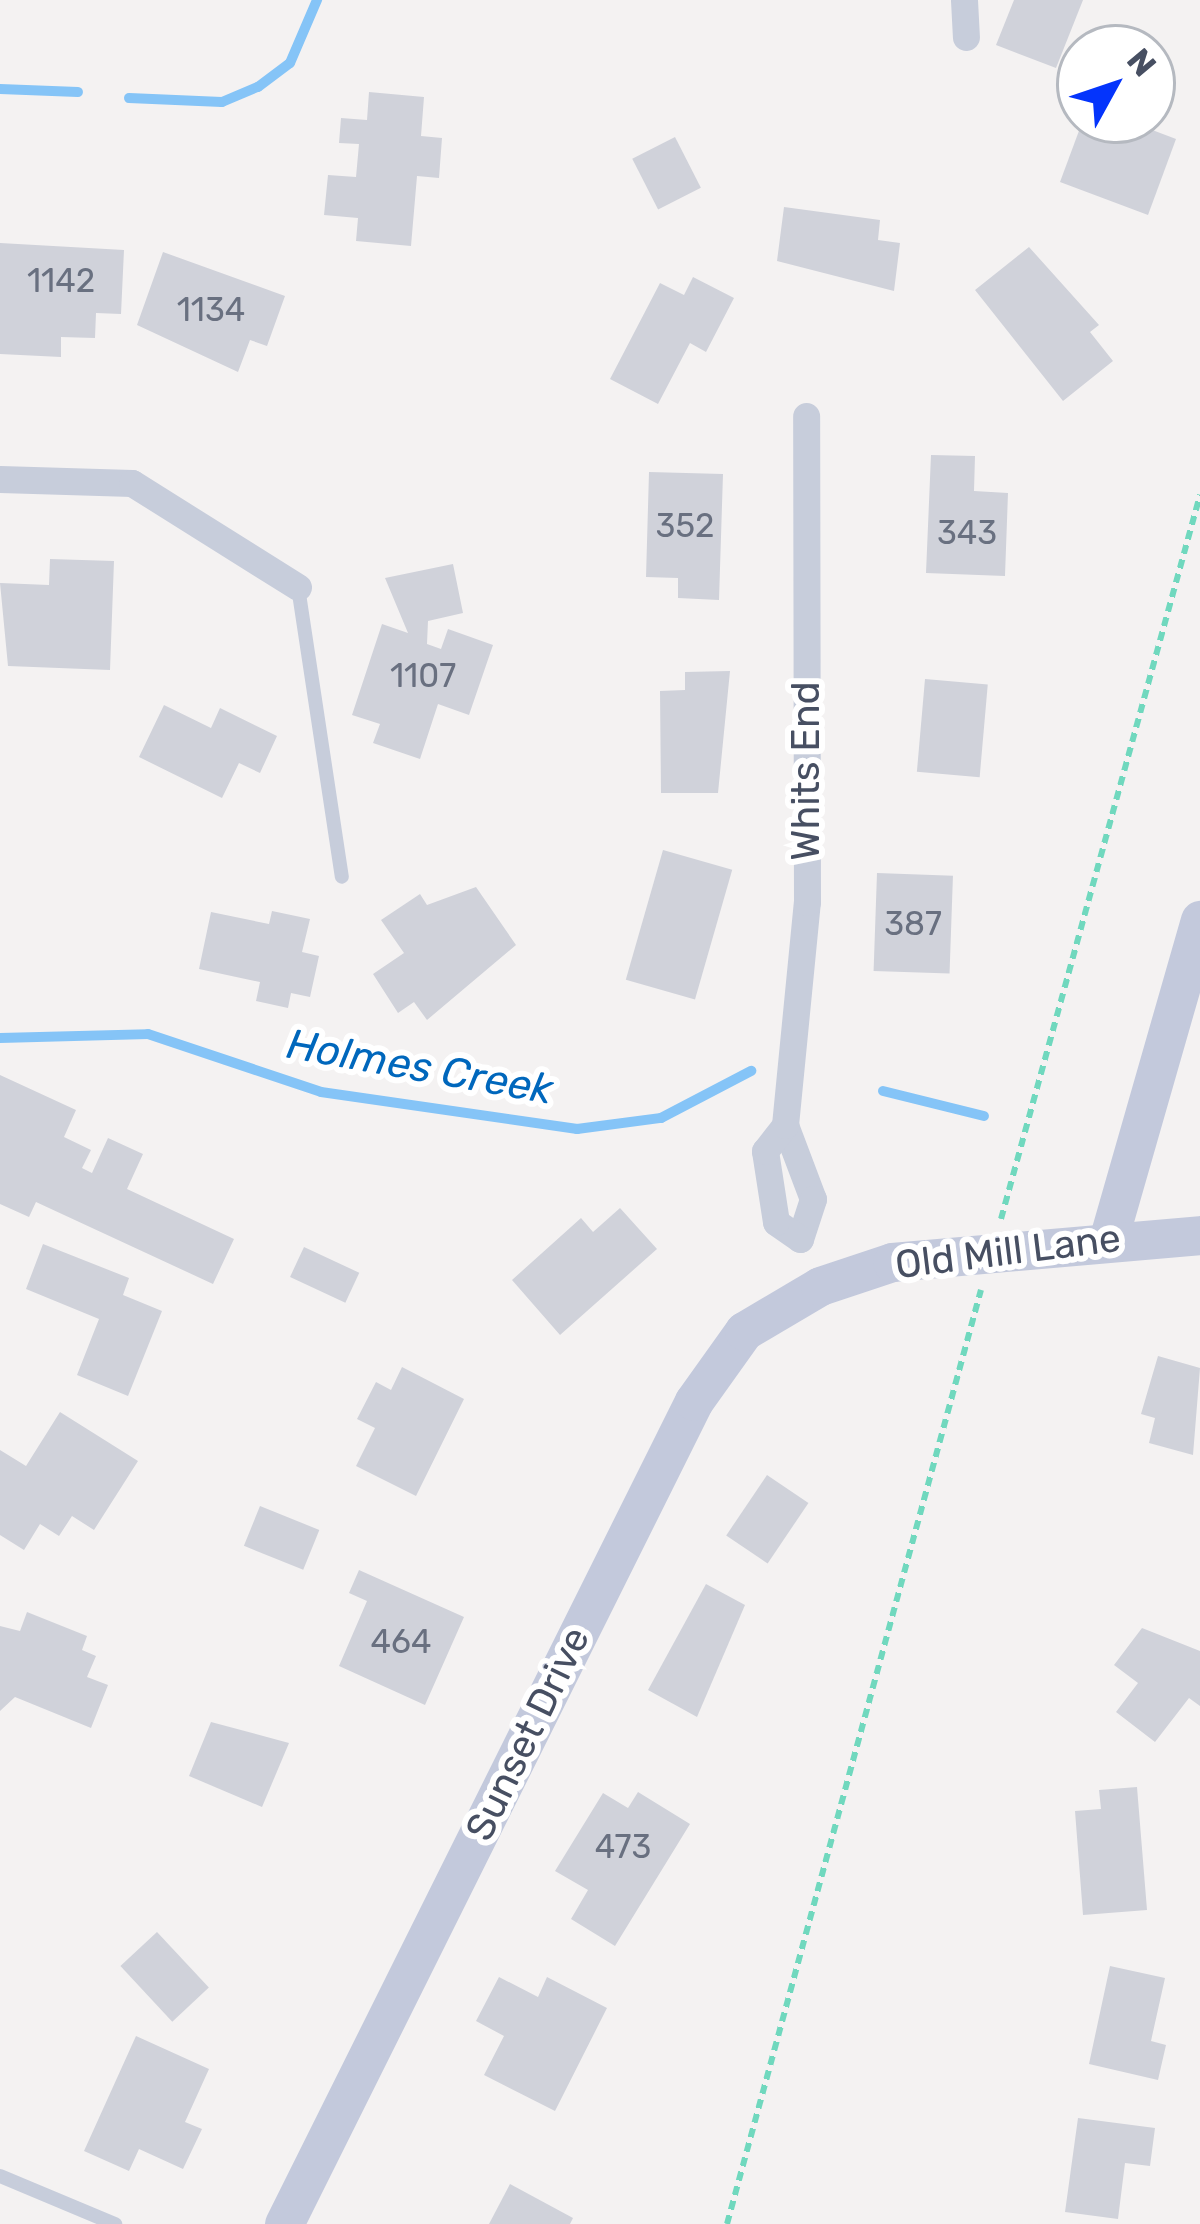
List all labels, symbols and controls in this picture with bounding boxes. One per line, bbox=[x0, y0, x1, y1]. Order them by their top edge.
north arrow bbox=[1056, 24, 1176, 144]
text: N bbox=[1119, 41, 1164, 84]
house number: 1142 bbox=[27, 261, 95, 301]
house number: 1134 bbox=[177, 290, 245, 330]
house number: 352 bbox=[656, 506, 714, 546]
house number: 343 bbox=[937, 513, 997, 553]
house number: 1107 bbox=[390, 656, 456, 696]
street label: Whits End bbox=[783, 681, 829, 861]
house number: 387 bbox=[884, 904, 942, 944]
water label: Holmes Creek bbox=[283, 1019, 557, 1115]
street label: Old Mill Lane bbox=[893, 1215, 1123, 1289]
street label: Sunset Drive bbox=[456, 1620, 600, 1848]
house number: 464 bbox=[371, 1622, 431, 1662]
house number: 473 bbox=[595, 1827, 651, 1867]

